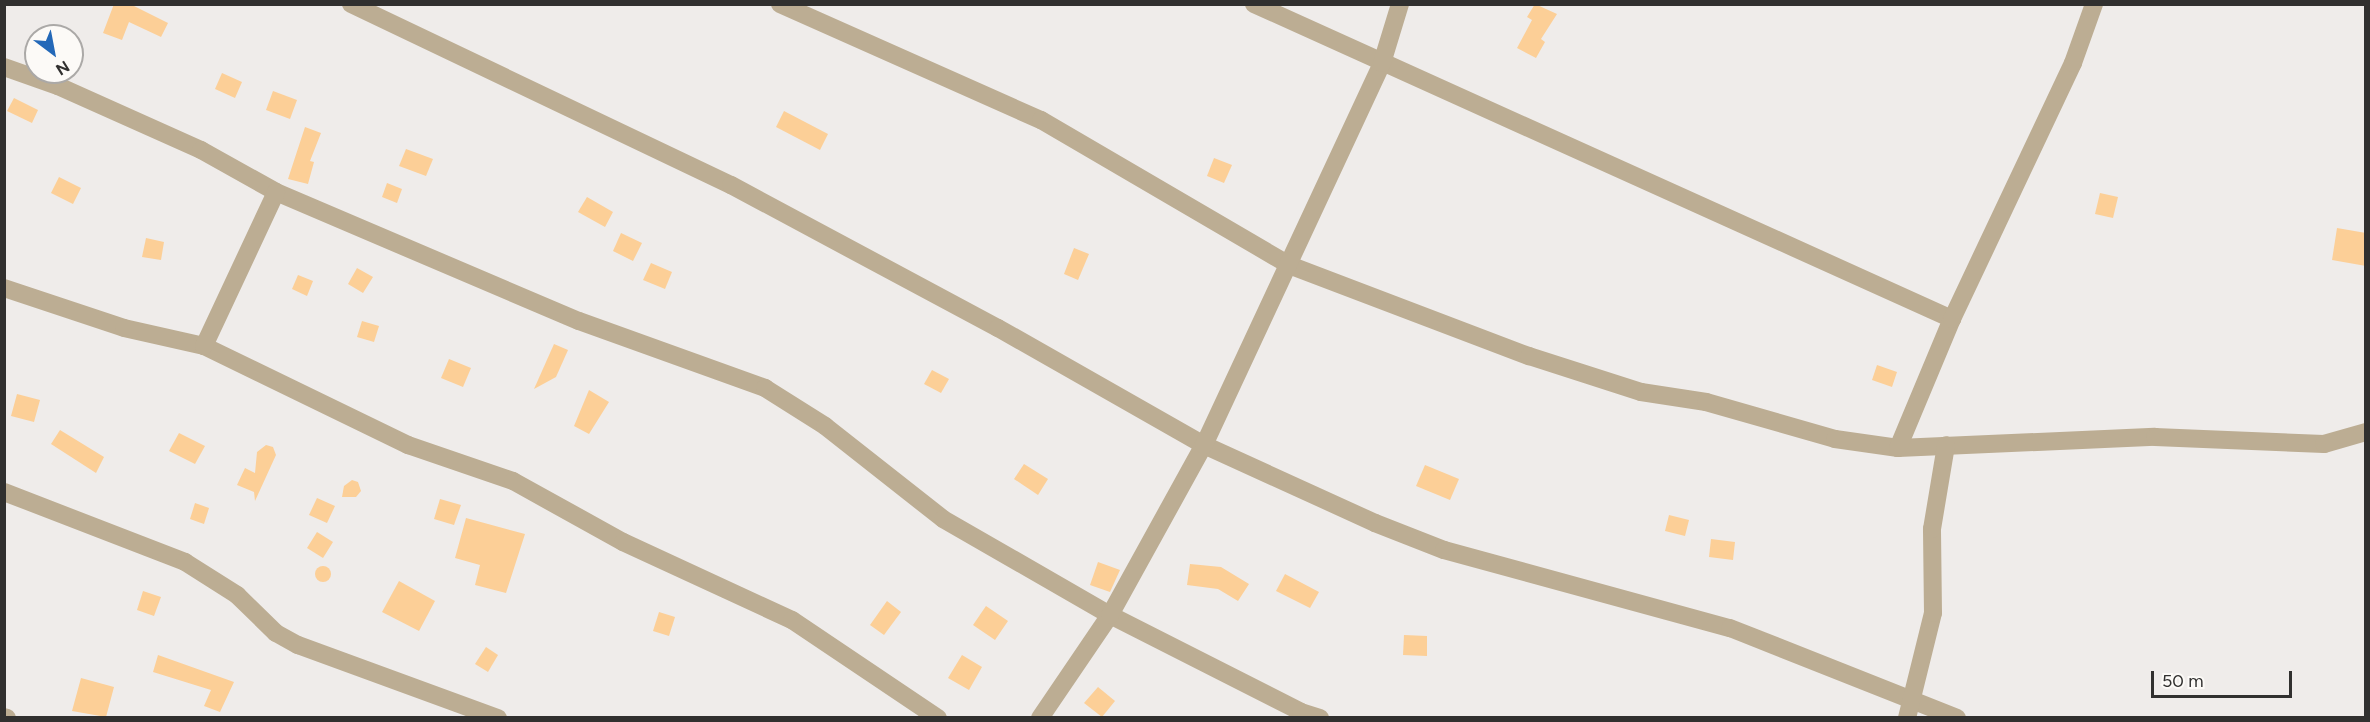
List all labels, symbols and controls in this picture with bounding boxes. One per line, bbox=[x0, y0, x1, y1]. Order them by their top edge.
north arrow bbox=[24, 24, 84, 84]
text: N bbox=[52, 57, 73, 79]
scale bar bbox=[2154, 659, 2295, 697]
text: 50 m bbox=[2162, 670, 2204, 692]

